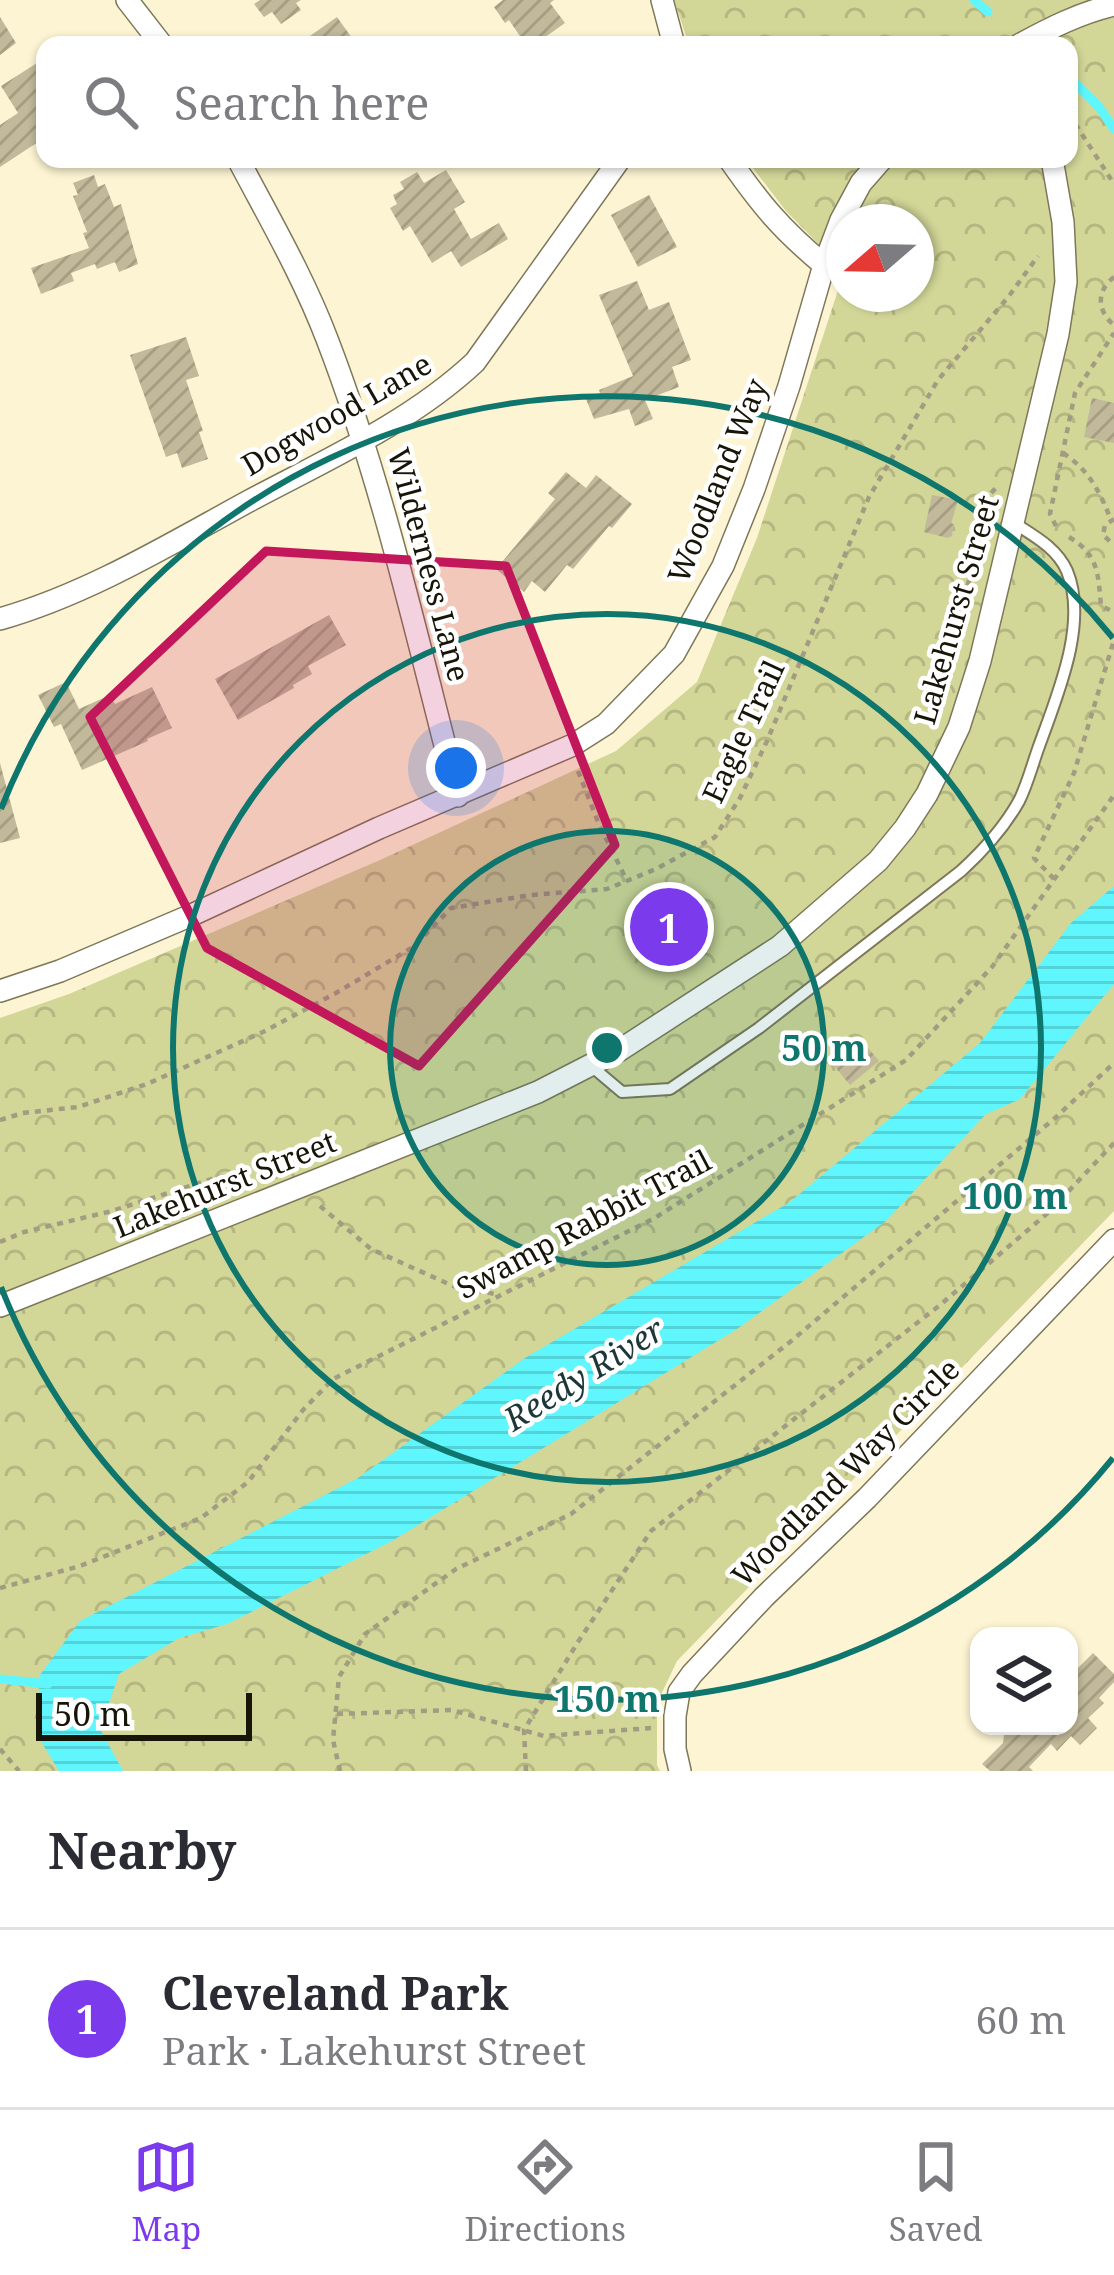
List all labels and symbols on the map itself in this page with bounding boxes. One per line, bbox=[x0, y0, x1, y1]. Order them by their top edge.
north arrow bbox=[826, 204, 934, 312]
street label: Dogwood Lane bbox=[234, 343, 439, 485]
street label: Woodland Way bbox=[657, 372, 776, 589]
street label: Wilderness Lane bbox=[379, 443, 480, 686]
street label: Lakehurst Street bbox=[903, 490, 1008, 729]
street label: Eagle Trail bbox=[692, 654, 793, 809]
your location bbox=[426, 738, 486, 798]
pin: 1 bbox=[630, 882, 708, 972]
text: 50 m bbox=[781, 1023, 867, 1072]
centre of rings bbox=[586, 1027, 628, 1069]
street label: Lakehurst Street bbox=[107, 1120, 342, 1247]
street label: Swamp Rabbit Trail bbox=[449, 1139, 718, 1308]
text: 100 m bbox=[962, 1171, 1068, 1220]
water label: Reedy River bbox=[494, 1306, 673, 1441]
street label: Woodland Way Circle bbox=[722, 1349, 968, 1595]
text: 150 m bbox=[554, 1674, 660, 1723]
scale bar bbox=[36, 1687, 252, 1740]

